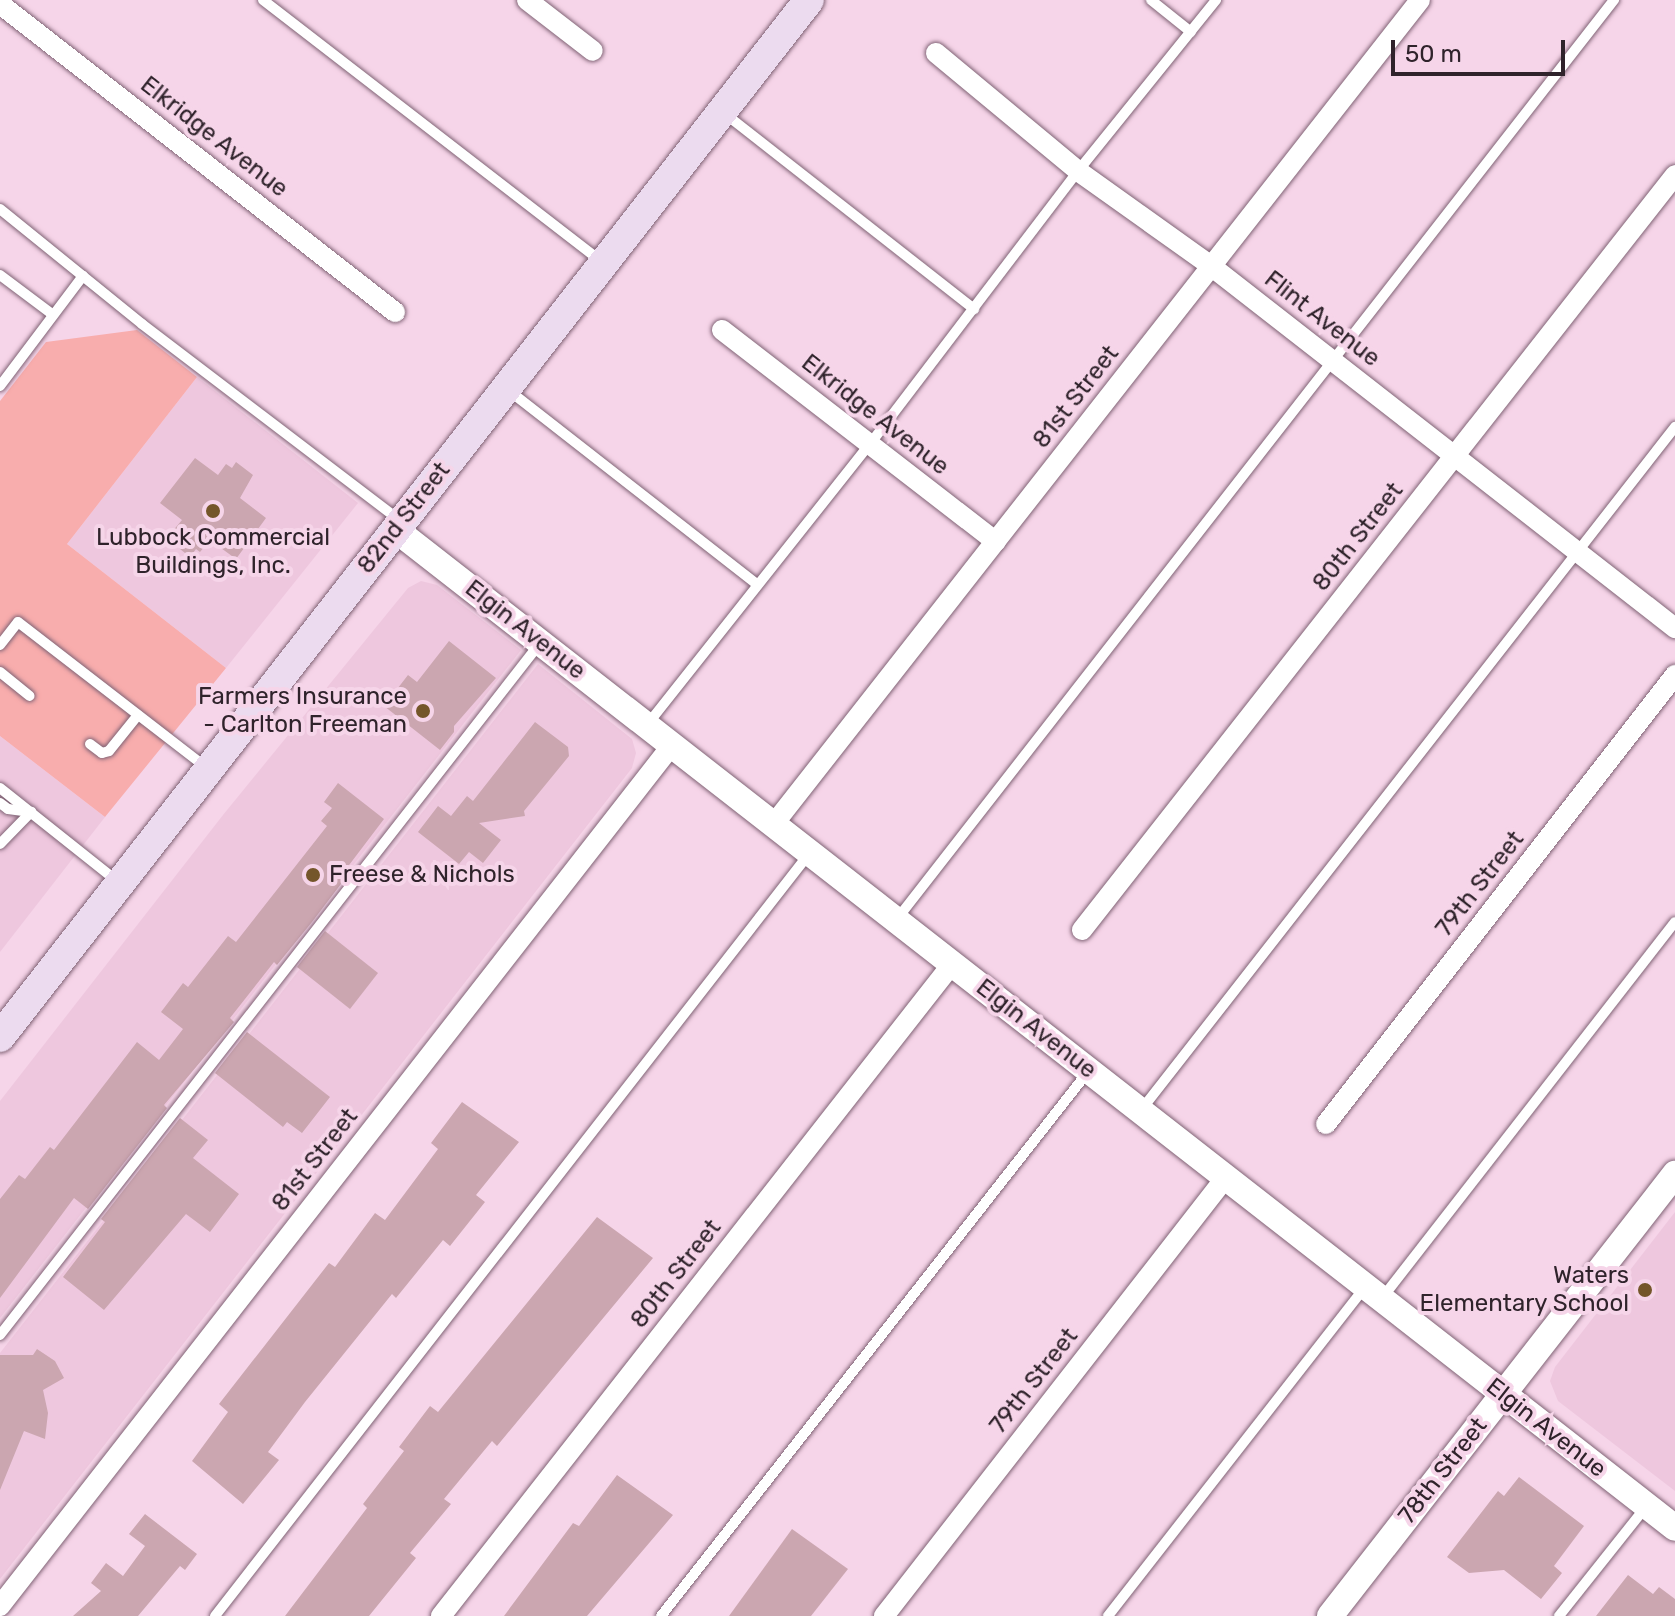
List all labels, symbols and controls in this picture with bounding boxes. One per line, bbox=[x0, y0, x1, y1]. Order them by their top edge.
scale bar bbox=[1395, 24, 1569, 74]
text: 50 m bbox=[1405, 40, 1462, 68]
street label: Elkridge Avenue bbox=[134, 70, 294, 204]
street label: Flint Avenue bbox=[1258, 265, 1386, 373]
street label: 81st Street bbox=[1027, 340, 1125, 454]
street label: Elkridge Avenue bbox=[795, 348, 955, 482]
street label: 82nd Street bbox=[352, 457, 456, 579]
street label: 80th Street bbox=[1307, 477, 1409, 597]
marker: Lubbock Commercial Buildings, Inc. bbox=[204, 502, 222, 520]
place label: Lubbock Commercial Buildings, Inc. bbox=[96, 524, 330, 580]
street label: Elgin Avenue bbox=[459, 574, 591, 686]
place label: Farmers Insurance - Carlton Freeman bbox=[198, 683, 407, 739]
marker: Farmers Insurance - Carlton Freeman bbox=[414, 702, 432, 720]
street label: 79th Street bbox=[1430, 826, 1530, 942]
place label: Freese & Nichols bbox=[329, 861, 515, 889]
marker: Freese & Nichols bbox=[304, 866, 322, 884]
street label: Elgin Avenue bbox=[970, 973, 1102, 1085]
street label: 81st Street bbox=[266, 1103, 364, 1217]
street label: 80th Street bbox=[625, 1214, 727, 1334]
place label: Waters Elementary School bbox=[1419, 1262, 1629, 1318]
marker: Waters Elementary School bbox=[1636, 1281, 1654, 1299]
street label: 79th Street bbox=[984, 1323, 1084, 1439]
street label: Elgin Avenue bbox=[1480, 1372, 1612, 1484]
street label: 78th Street bbox=[1393, 1412, 1493, 1530]

